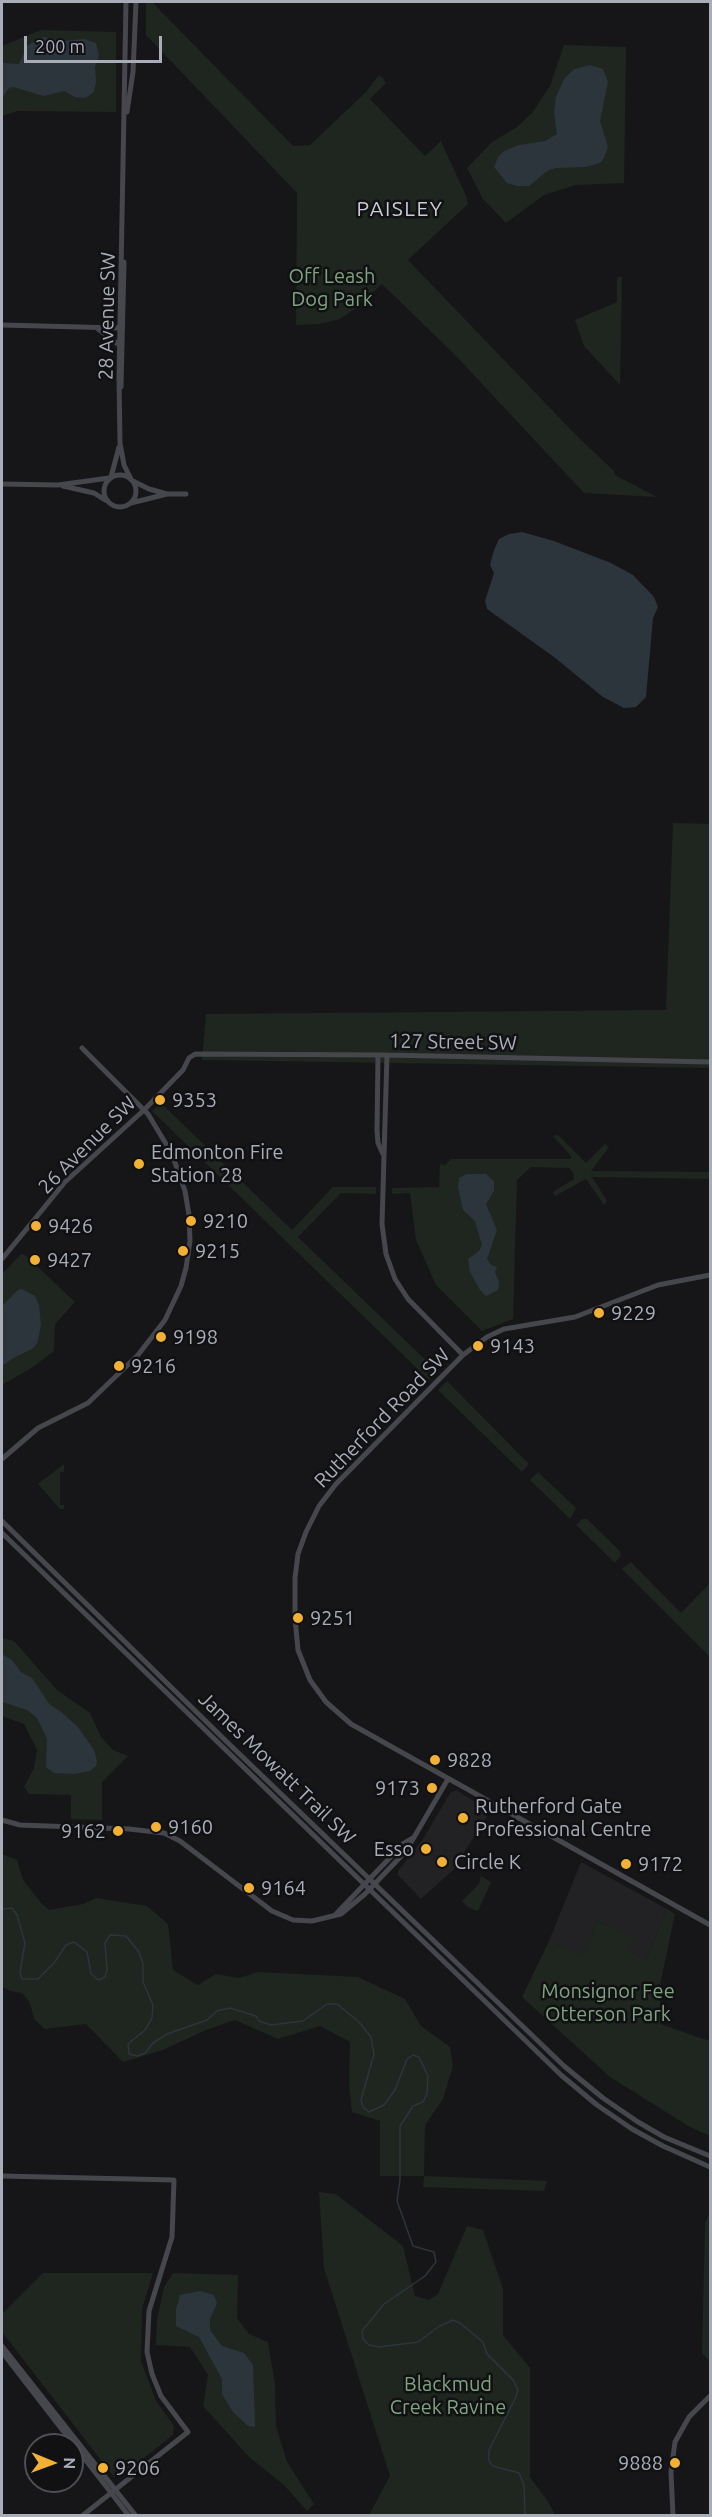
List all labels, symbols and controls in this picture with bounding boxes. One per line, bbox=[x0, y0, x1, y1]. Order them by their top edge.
scale bar bbox=[27, 24, 165, 62]
text: 200 m bbox=[35, 36, 85, 56]
district label: PAISLEY bbox=[357, 196, 443, 222]
street label: 28 Avenue SW bbox=[94, 252, 120, 380]
park label: Off Leash Dog Park bbox=[289, 264, 375, 311]
street label: 127 Street SW bbox=[389, 1029, 517, 1055]
place label: 9353 bbox=[172, 1088, 217, 1112]
street label: 26 Avenue SW bbox=[33, 1091, 141, 1199]
marker: 9353 bbox=[153, 1093, 167, 1107]
place label: Edmonton Fire Station 28 bbox=[151, 1140, 284, 1187]
marker: Edmonton Fire Station 28 bbox=[132, 1157, 146, 1171]
place label: 9210 bbox=[203, 1209, 248, 1233]
place label: 9426 bbox=[48, 1214, 93, 1238]
marker: 9210 bbox=[184, 1214, 198, 1228]
marker: 9426 bbox=[29, 1219, 43, 1233]
place label: 9215 bbox=[195, 1239, 240, 1263]
marker: 9215 bbox=[176, 1244, 190, 1258]
place label: 9427 bbox=[47, 1248, 92, 1272]
marker: 9427 bbox=[28, 1253, 42, 1267]
place label: 9229 bbox=[611, 1301, 656, 1325]
marker: 9229 bbox=[592, 1306, 606, 1320]
place label: 9198 bbox=[173, 1325, 218, 1349]
marker: 9198 bbox=[154, 1330, 168, 1344]
place label: 9143 bbox=[490, 1334, 535, 1358]
marker: 9143 bbox=[471, 1339, 485, 1353]
street label: Rutherford Road SW bbox=[309, 1343, 455, 1493]
place label: 9216 bbox=[131, 1354, 176, 1378]
marker: 9216 bbox=[112, 1359, 126, 1373]
place label: 9251 bbox=[310, 1606, 355, 1630]
marker: 9251 bbox=[291, 1611, 305, 1625]
street label: James Mowatt Trail SW bbox=[194, 1687, 360, 1849]
place label: 9828 bbox=[447, 1748, 492, 1772]
marker: 9828 bbox=[428, 1753, 442, 1767]
place label: 9173 bbox=[375, 1776, 420, 1800]
marker: 9173 bbox=[425, 1781, 439, 1795]
place label: Rutherford Gate Professional Centre bbox=[475, 1794, 651, 1841]
marker: Rutherford Gate Professional Centre bbox=[456, 1811, 470, 1825]
place label: 9160 bbox=[168, 1815, 213, 1839]
place label: 9162 bbox=[61, 1819, 106, 1843]
marker: 9160 bbox=[149, 1820, 163, 1834]
marker: 9162 bbox=[111, 1824, 125, 1838]
place label: Esso bbox=[374, 1837, 414, 1861]
marker: Esso bbox=[419, 1842, 433, 1856]
place label: Circle K bbox=[454, 1850, 521, 1874]
place label: 9172 bbox=[638, 1852, 683, 1876]
marker: Circle K bbox=[435, 1855, 449, 1869]
marker: 9172 bbox=[619, 1857, 633, 1871]
place label: 9164 bbox=[261, 1876, 306, 1900]
marker: 9164 bbox=[242, 1881, 256, 1895]
park label: Monsignor Fee Otterson Park bbox=[541, 1979, 675, 2026]
park label: Blackmud Creek Ravine bbox=[390, 2372, 506, 2419]
north arrow bbox=[24, 2433, 84, 2493]
place label: 9888 bbox=[618, 2451, 663, 2475]
place label: 9206 bbox=[115, 2456, 160, 2480]
marker: 9888 bbox=[668, 2456, 682, 2470]
text: N bbox=[61, 2457, 79, 2469]
marker: 9206 bbox=[96, 2461, 110, 2475]

